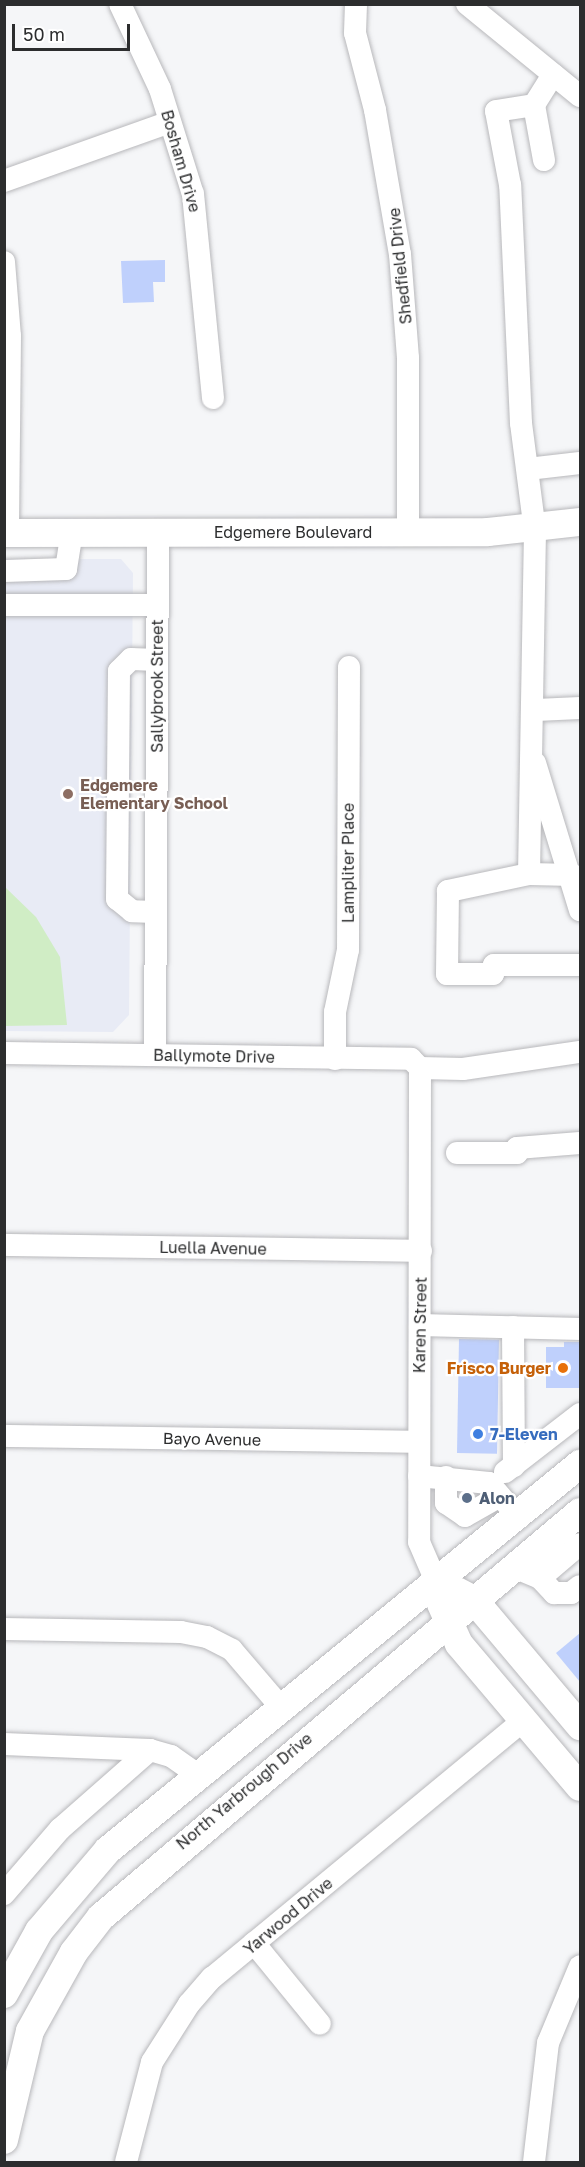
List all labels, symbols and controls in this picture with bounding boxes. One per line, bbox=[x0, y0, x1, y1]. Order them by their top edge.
scale bar bbox=[15, 12, 134, 50]
text: 50 m bbox=[23, 23, 65, 45]
street label: Bosham Drive bbox=[157, 108, 205, 214]
street label: Shedfield Drive bbox=[384, 207, 416, 325]
street label: Edgemere Boulevard bbox=[214, 522, 372, 542]
street label: Sallybrook Street bbox=[147, 619, 167, 753]
place label: Edgemere Elementary School bbox=[80, 775, 228, 813]
marker: Edgemere Elementary School bbox=[61, 787, 75, 801]
street label: Lampliter Place bbox=[338, 803, 358, 923]
street label: Ballymote Drive bbox=[153, 1045, 275, 1067]
street label: Luella Avenue bbox=[159, 1237, 267, 1259]
street label: Karen Street bbox=[410, 1277, 430, 1373]
place label: Frisco Burger bbox=[447, 1358, 551, 1378]
marker: Frisco Burger bbox=[556, 1361, 570, 1375]
place label: 7-Eleven bbox=[490, 1424, 558, 1444]
marker: 7-Eleven bbox=[471, 1427, 485, 1441]
street label: Bayo Avenue bbox=[163, 1429, 261, 1449]
place label: Alon bbox=[479, 1488, 515, 1508]
marker: Alon bbox=[460, 1491, 474, 1505]
street label: North Yarbrough Drive bbox=[172, 1729, 316, 1853]
street label: Yarwood Drive bbox=[240, 1873, 336, 1959]

